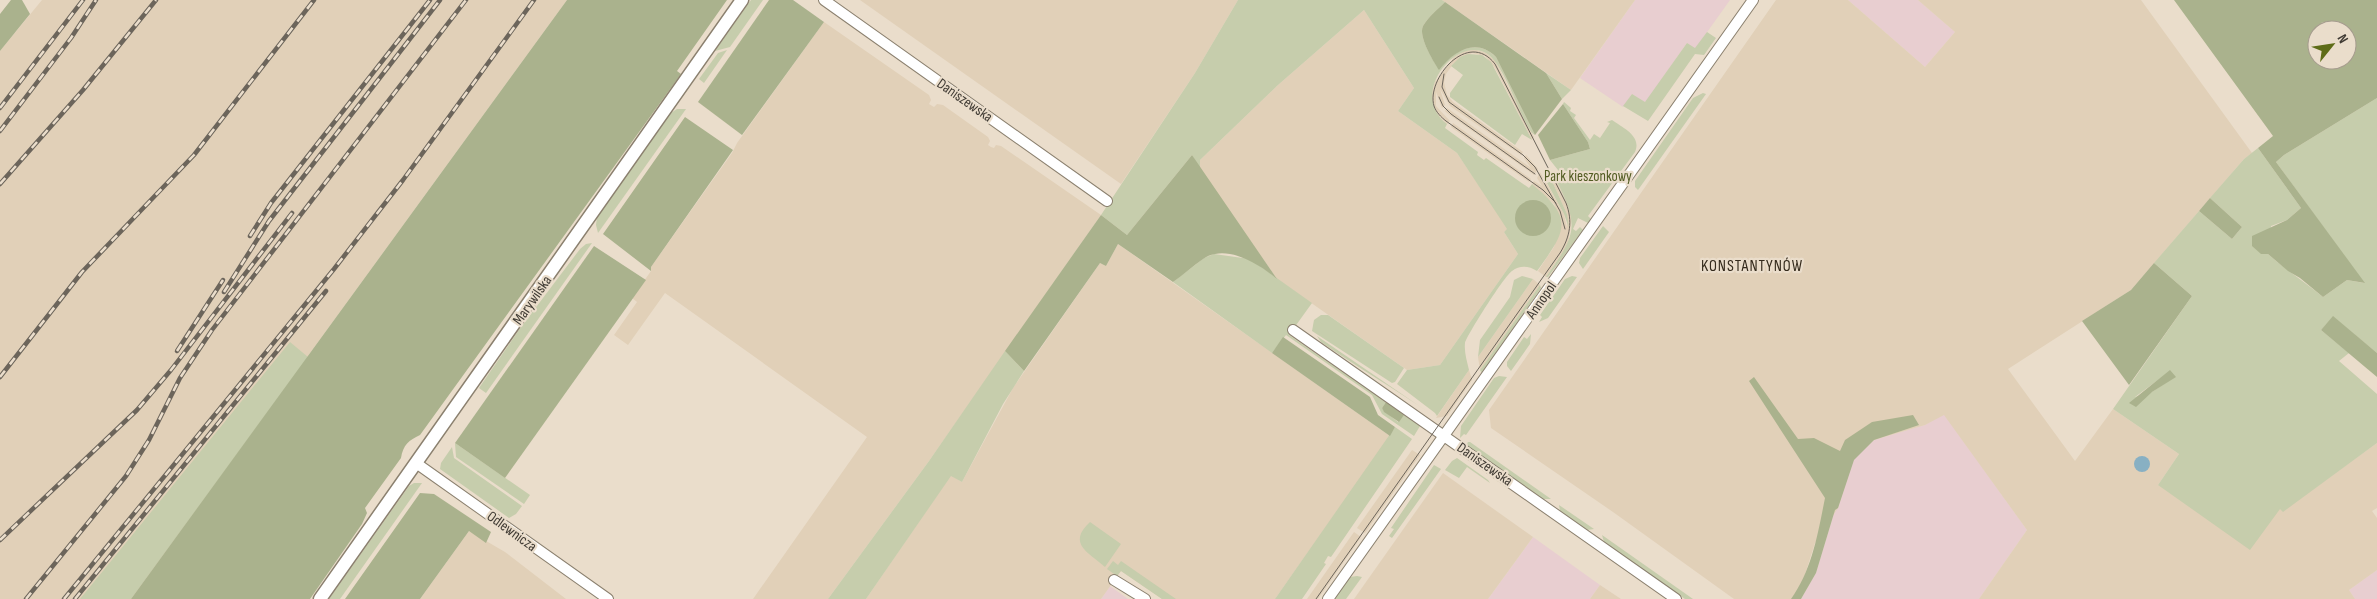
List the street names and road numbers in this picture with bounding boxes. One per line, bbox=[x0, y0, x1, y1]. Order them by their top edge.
street label: Daniszewska bbox=[933, 74, 997, 127]
street label: Marywilska bbox=[509, 272, 556, 329]
street label: Annopol bbox=[1521, 278, 1561, 323]
street label: Daniszewska bbox=[1453, 438, 1517, 491]
street label: Odlewnicza bbox=[483, 507, 541, 556]

